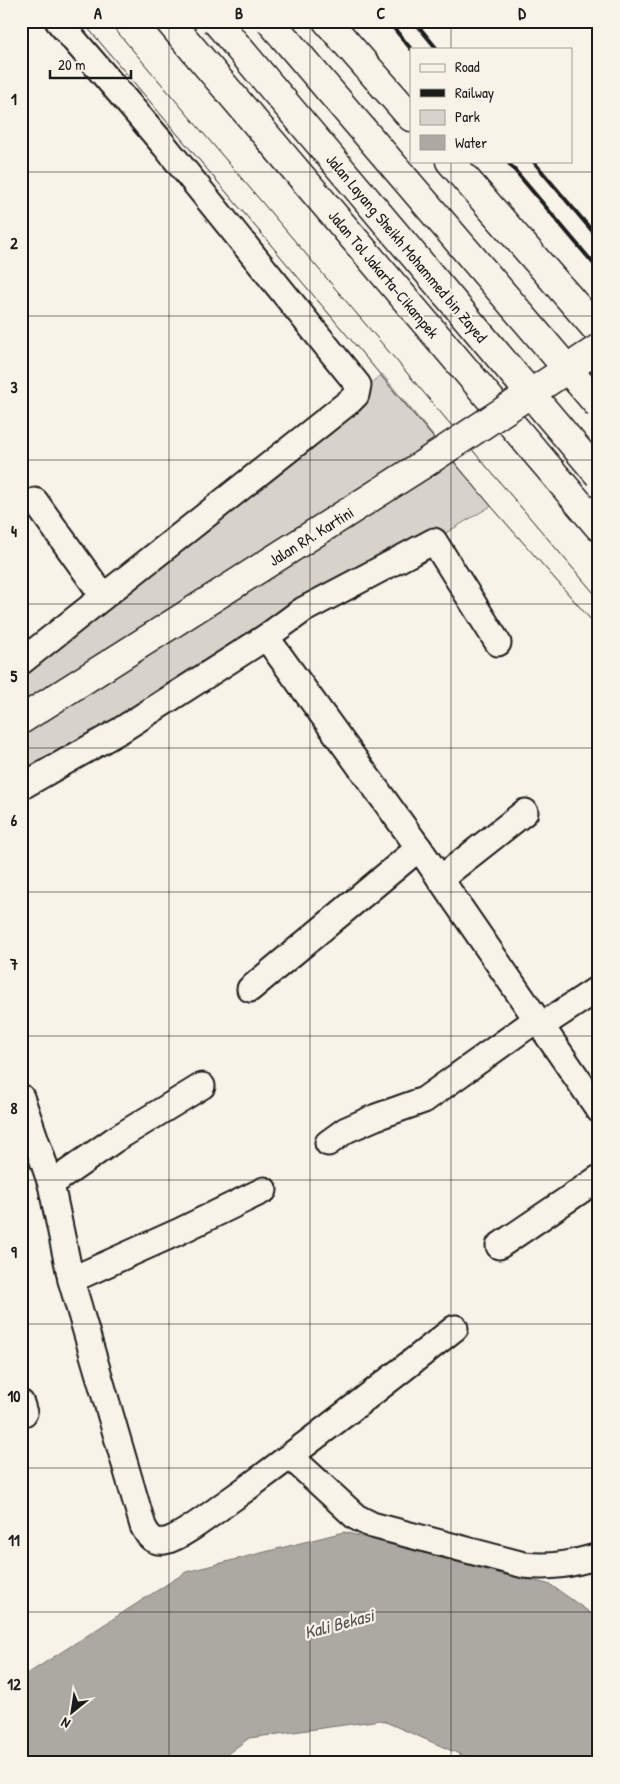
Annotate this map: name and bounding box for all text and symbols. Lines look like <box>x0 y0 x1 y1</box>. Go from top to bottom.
text: A <box>94 2 102 24</box>
text: B <box>235 2 243 24</box>
text: C <box>377 2 386 24</box>
text: D <box>518 2 526 24</box>
scale bar <box>50 48 131 80</box>
legend <box>410 48 572 162</box>
text: 20 m <box>58 54 85 75</box>
text: Road <box>455 56 480 77</box>
text: Railway <box>455 82 494 103</box>
text: 1 <box>11 88 17 110</box>
text: Park <box>455 106 480 127</box>
text: Water <box>455 132 487 153</box>
street label: Jalan Layang Sheikh Mohammed bin Zayed <box>321 149 493 347</box>
street label: Jalan Tol Jakarta–Cikampek <box>324 205 444 343</box>
text: 2 <box>10 232 18 254</box>
text: 3 <box>10 376 18 398</box>
street label: Jalan RA. Kartini <box>264 501 358 571</box>
text: 4 <box>11 520 17 542</box>
text: 5 <box>11 665 18 687</box>
text: 6 <box>11 809 18 831</box>
text: 7 <box>9 953 18 975</box>
text: 8 <box>11 1097 18 1119</box>
text: 9 <box>11 1241 17 1263</box>
text: 10 <box>8 1385 20 1407</box>
text: 11 <box>8 1529 20 1551</box>
water label: Kali Bekasi <box>301 1602 378 1645</box>
text: 12 <box>7 1673 21 1695</box>
north arrow <box>48 1686 98 1736</box>
text: N <box>57 1713 73 1734</box>

